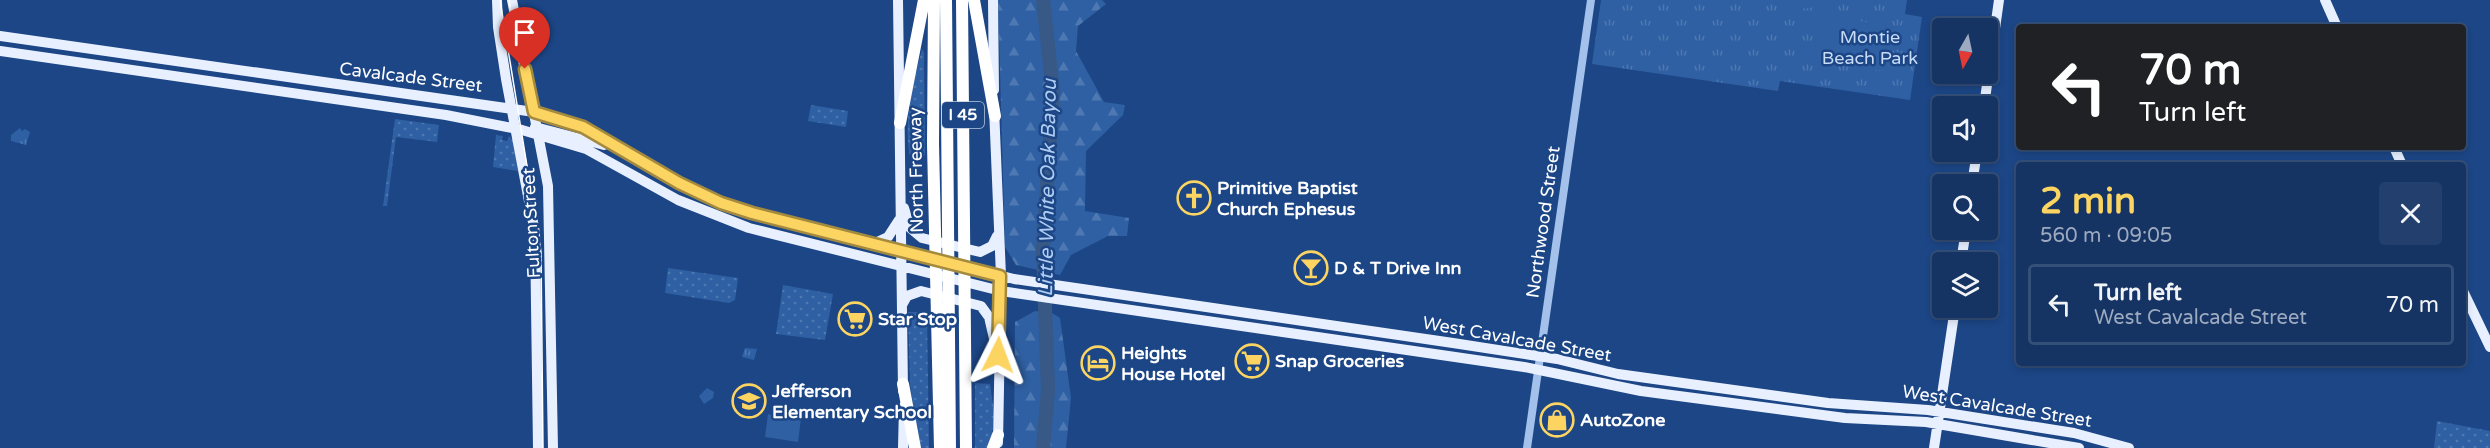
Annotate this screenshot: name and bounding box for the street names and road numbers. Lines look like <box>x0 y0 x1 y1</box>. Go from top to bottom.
street label: Cavalcade Street <box>338 57 484 97</box>
road number: I 45 <box>942 102 984 128</box>
street label: North Freeway <box>904 107 928 233</box>
street label: Northwood Street <box>1521 144 1565 299</box>
street label: Fulton Street <box>517 167 545 279</box>
street label: West Cavalcade Street <box>1421 312 1613 366</box>
street label: West Cavalcade Street <box>1901 380 2093 432</box>

